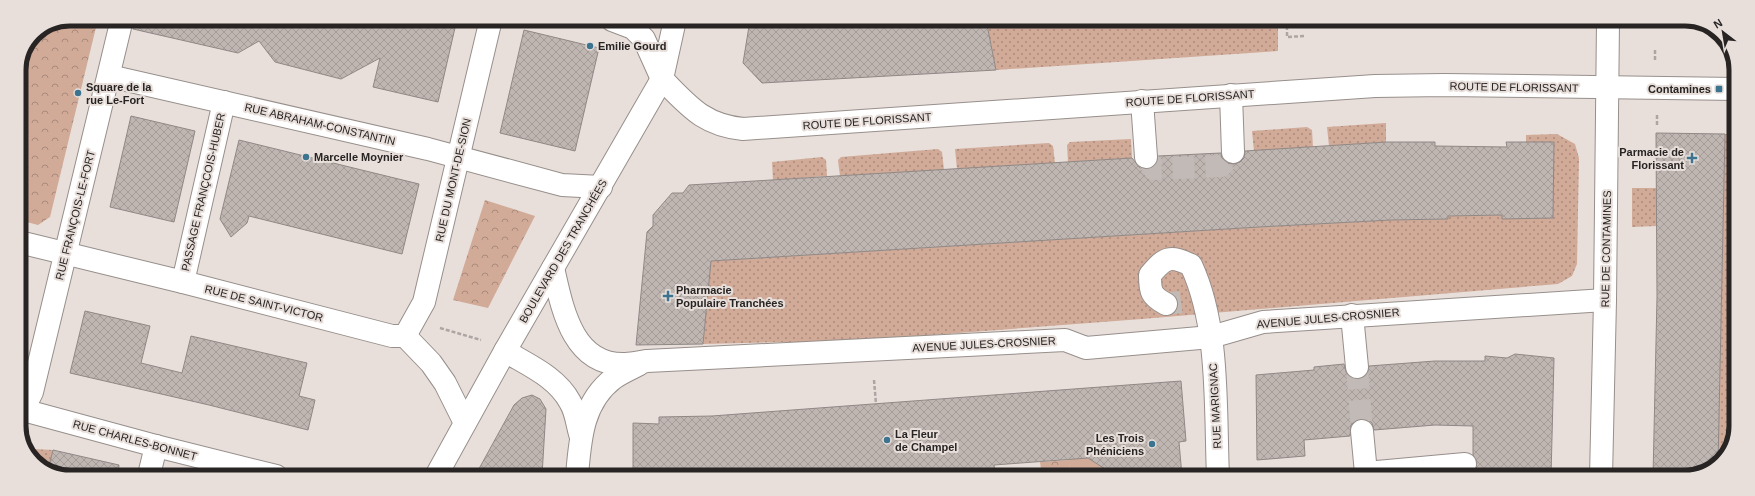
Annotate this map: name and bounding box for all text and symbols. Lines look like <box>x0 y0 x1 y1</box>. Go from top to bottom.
north arrow <box>1703 12 1743 52</box>
text: N <box>1711 16 1724 31</box>
place label: Emilie Gourd <box>598 40 666 52</box>
marker: Emilie Gourd <box>585 41 595 51</box>
street label: ROUTE DE FLORISSANT <box>1449 80 1579 94</box>
place label: Square de la rue Le-Fort <box>86 81 152 106</box>
place label: Contamines <box>1648 83 1711 95</box>
marker: Contamines <box>1714 84 1724 94</box>
street label: ROUTE DE FLORISSANT <box>1125 87 1255 108</box>
marker: Square de la rue Le-Fort <box>73 88 83 98</box>
street label: RUE ABRAHAM-CONSTANTIN <box>243 101 397 147</box>
street label: ROUTE DE FLORISSANT <box>802 110 932 131</box>
street label: PASSAGE FRANÇCOIS-HUBER <box>179 112 227 272</box>
street label: RUE DU MONT-DE-SION <box>433 117 473 243</box>
place label: Parmacie de Florissant <box>1619 146 1684 171</box>
street label: RUE FRANÇOIS-LE-FORT <box>53 148 97 281</box>
place label: Marcelle Moynier <box>314 151 404 163</box>
marker: Marcelle Moynier <box>301 152 311 162</box>
marker: Parmacie de Florissant <box>1687 153 1697 163</box>
street label: BOULEVARD DES TRANCHÉES <box>517 177 609 325</box>
street label: RUE DE CONTAMINES <box>1599 190 1613 308</box>
street label: RUE DE SAINT-VICTOR <box>204 282 324 324</box>
place label: Pharmacie Populaire Tranchées <box>676 284 784 309</box>
marker: Pharmacie Populaire Tranchées <box>663 291 673 301</box>
street label: AVENUE JULES-CROSNIER <box>1256 306 1400 330</box>
street label: AVENUE JULES-CROSNIER <box>912 334 1056 354</box>
street label: RUE MARIGNAC <box>1207 363 1223 449</box>
street label: RUE CHARLES-BONNET <box>72 418 199 462</box>
place label: La Fleur de Champel <box>895 428 957 453</box>
place label: Les Trois Phéniciens <box>1086 432 1144 457</box>
marker: La Fleur de Champel <box>882 435 892 445</box>
marker: Les Trois Phéniciens <box>1147 439 1157 449</box>

